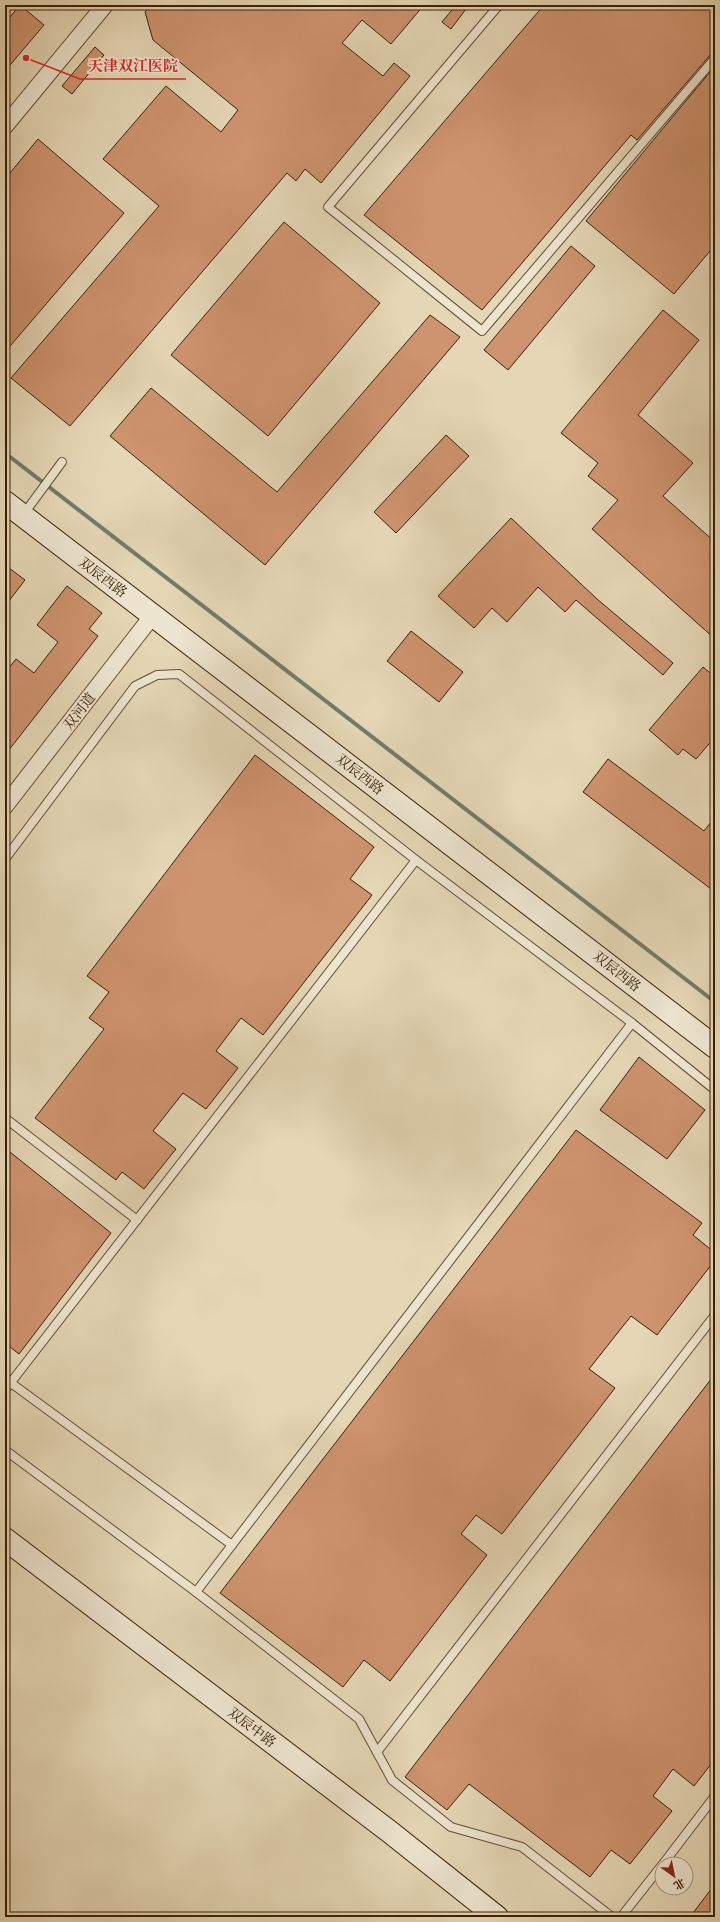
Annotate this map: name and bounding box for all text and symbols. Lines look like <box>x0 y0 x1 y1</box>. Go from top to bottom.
callout: 天津双江医院 <box>80 52 186 79</box>
text: 天津双江医院 <box>88 57 178 76</box>
street label: 双辰西路 <box>75 554 130 601</box>
street label: 双河道 <box>60 690 99 733</box>
street label: 双辰西路 <box>332 750 387 798</box>
street label: 双辰西路 <box>589 947 644 995</box>
street label: 双辰中路 <box>224 1704 279 1751</box>
north arrow <box>654 1856 694 1896</box>
text: 北 <box>671 1876 687 1892</box>

